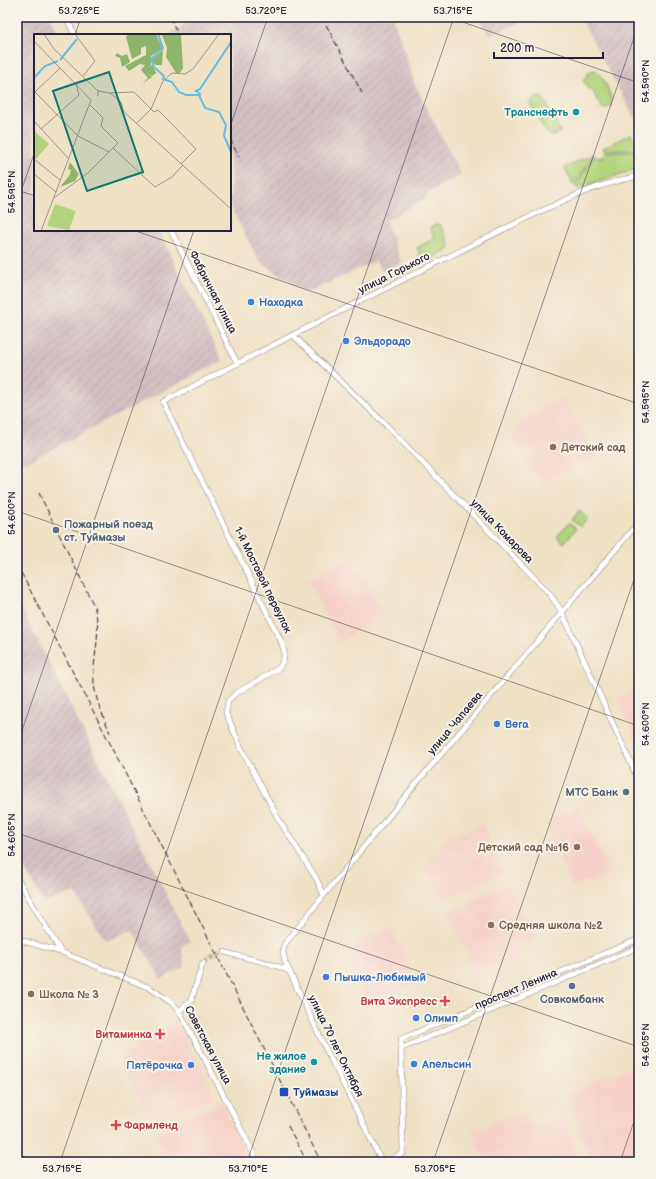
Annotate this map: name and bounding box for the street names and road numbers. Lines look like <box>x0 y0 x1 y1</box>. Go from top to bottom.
street label: Фабричная улица <box>186 248 240 336</box>
street label: улица Горького <box>356 249 432 297</box>
street label: улица Комарова <box>468 496 536 566</box>
street label: 1-й Мостовой переулок <box>232 525 295 636</box>
street label: улица Чапаева <box>425 688 486 757</box>
street label: проспект Ленина <box>473 966 560 1012</box>
street label: улица 70 лет Октября <box>306 993 366 1099</box>
street label: Советская улица <box>182 1004 234 1087</box>

